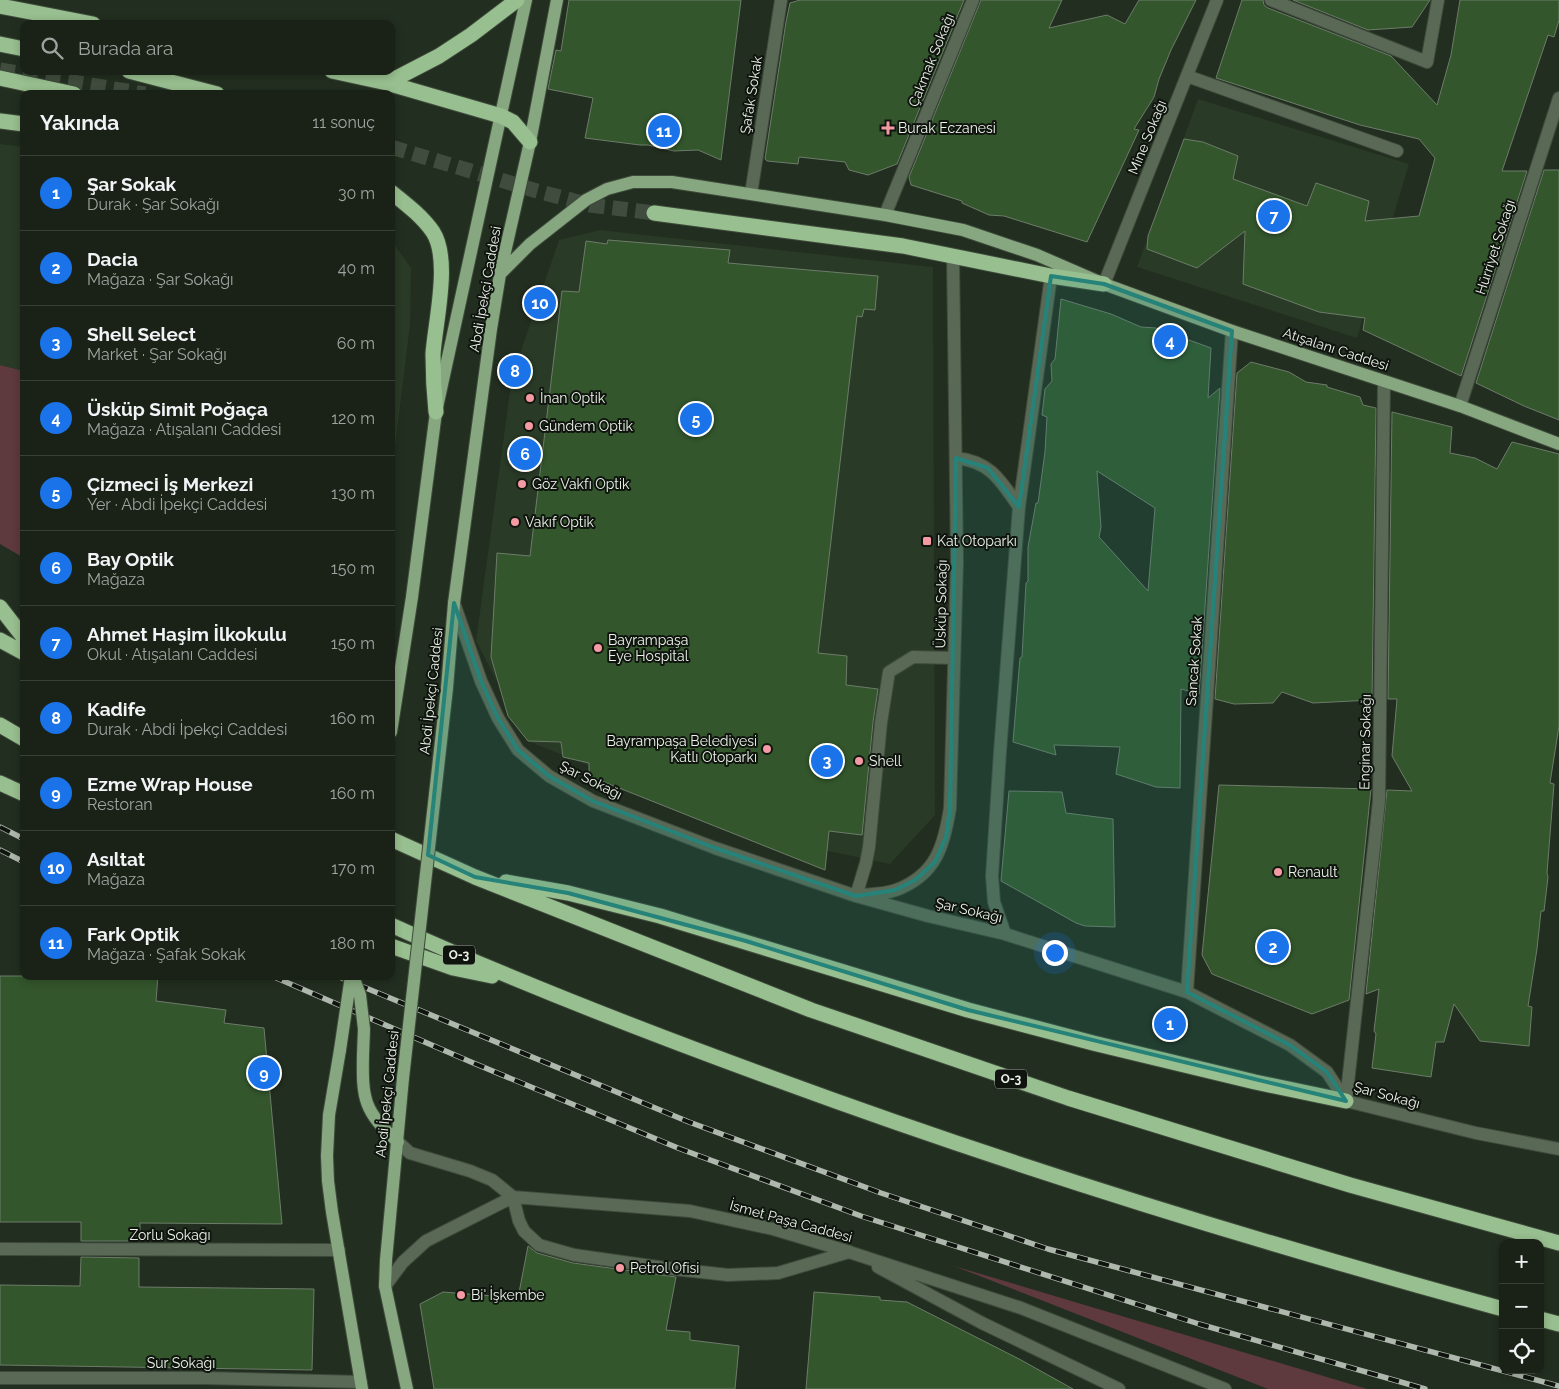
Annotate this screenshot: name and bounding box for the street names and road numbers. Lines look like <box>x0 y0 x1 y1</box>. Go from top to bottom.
street label: Çakmak Sokağı <box>905 11 957 109</box>
street label: Şafak Sokak <box>737 54 765 135</box>
street label: Mine Sokağı <box>1125 97 1169 177</box>
street label: Hürriyet Sokağı <box>1472 198 1518 296</box>
street label: Abdi İpekçi Caddesi <box>464 224 504 353</box>
street label: Atışalanı Caddesi <box>1281 324 1391 374</box>
street label: Üsküp Sokağı <box>930 560 950 648</box>
street label: Sancak Sokak <box>1183 615 1205 706</box>
street label: Abdi İpekçi Caddesi <box>414 626 446 755</box>
street label: Enginar Sokağı <box>1356 694 1374 790</box>
street label: Şar Sokağı <box>557 757 625 803</box>
street label: Şar Sokağı <box>934 895 1004 925</box>
road number: O-3 <box>443 946 475 964</box>
street label: Abdi İpekçi Caddesi <box>370 1029 402 1158</box>
road number: O-3 <box>995 1070 1027 1088</box>
street label: Şar Sokağı <box>1352 1078 1422 1112</box>
street label: İsmet Paşa Caddesi <box>728 1195 855 1245</box>
street label: Zorlu Sokağı <box>129 1227 211 1243</box>
street label: Sur Sokağı <box>147 1355 215 1371</box>

